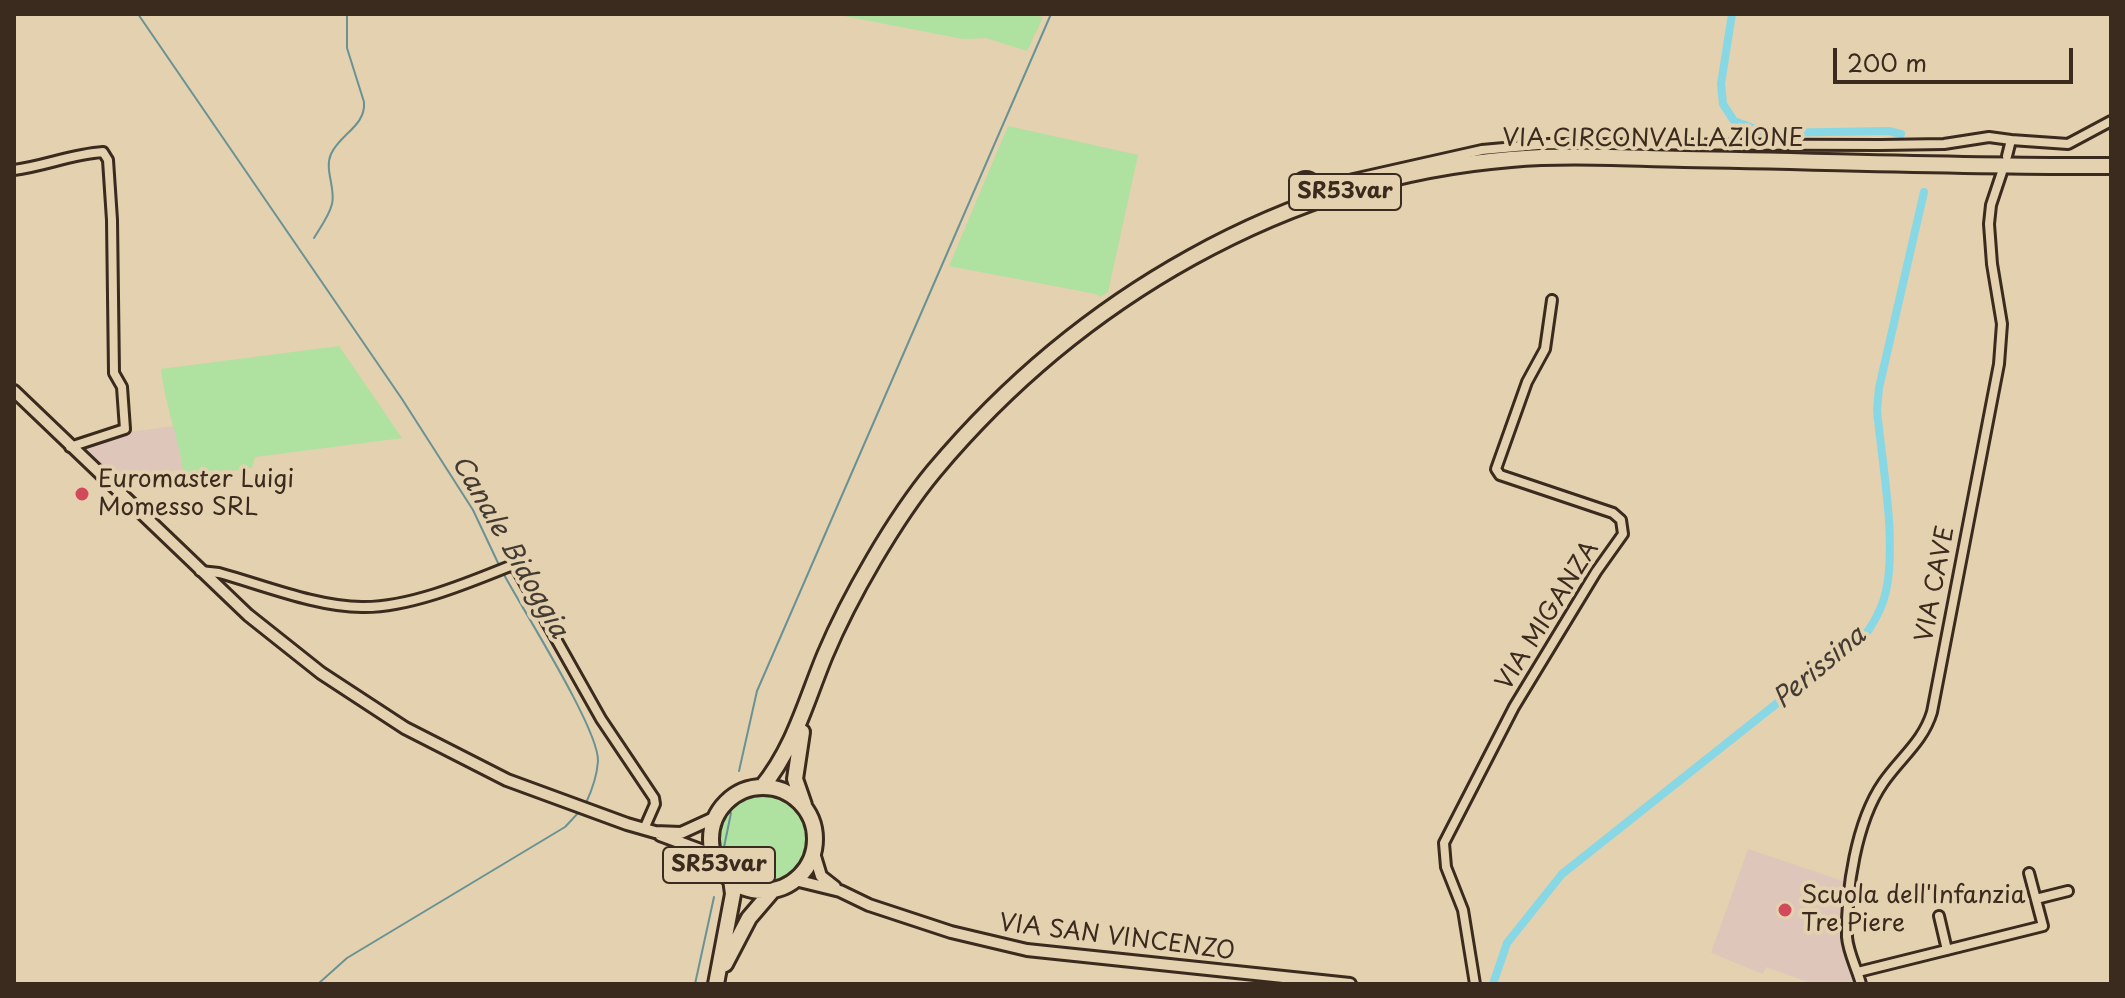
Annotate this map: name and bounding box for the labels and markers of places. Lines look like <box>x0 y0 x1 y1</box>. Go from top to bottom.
place label: Euromaster Luigi Momesso SRL <box>98 466 294 522</box>
marker: Euromaster Luigi Momesso SRL <box>73 485 91 503</box>
place label: Scuola dell'Infanzia Tre Piere <box>1801 882 2025 938</box>
marker: Scuola dell'Infanzia Tre Piere <box>1776 901 1794 919</box>

